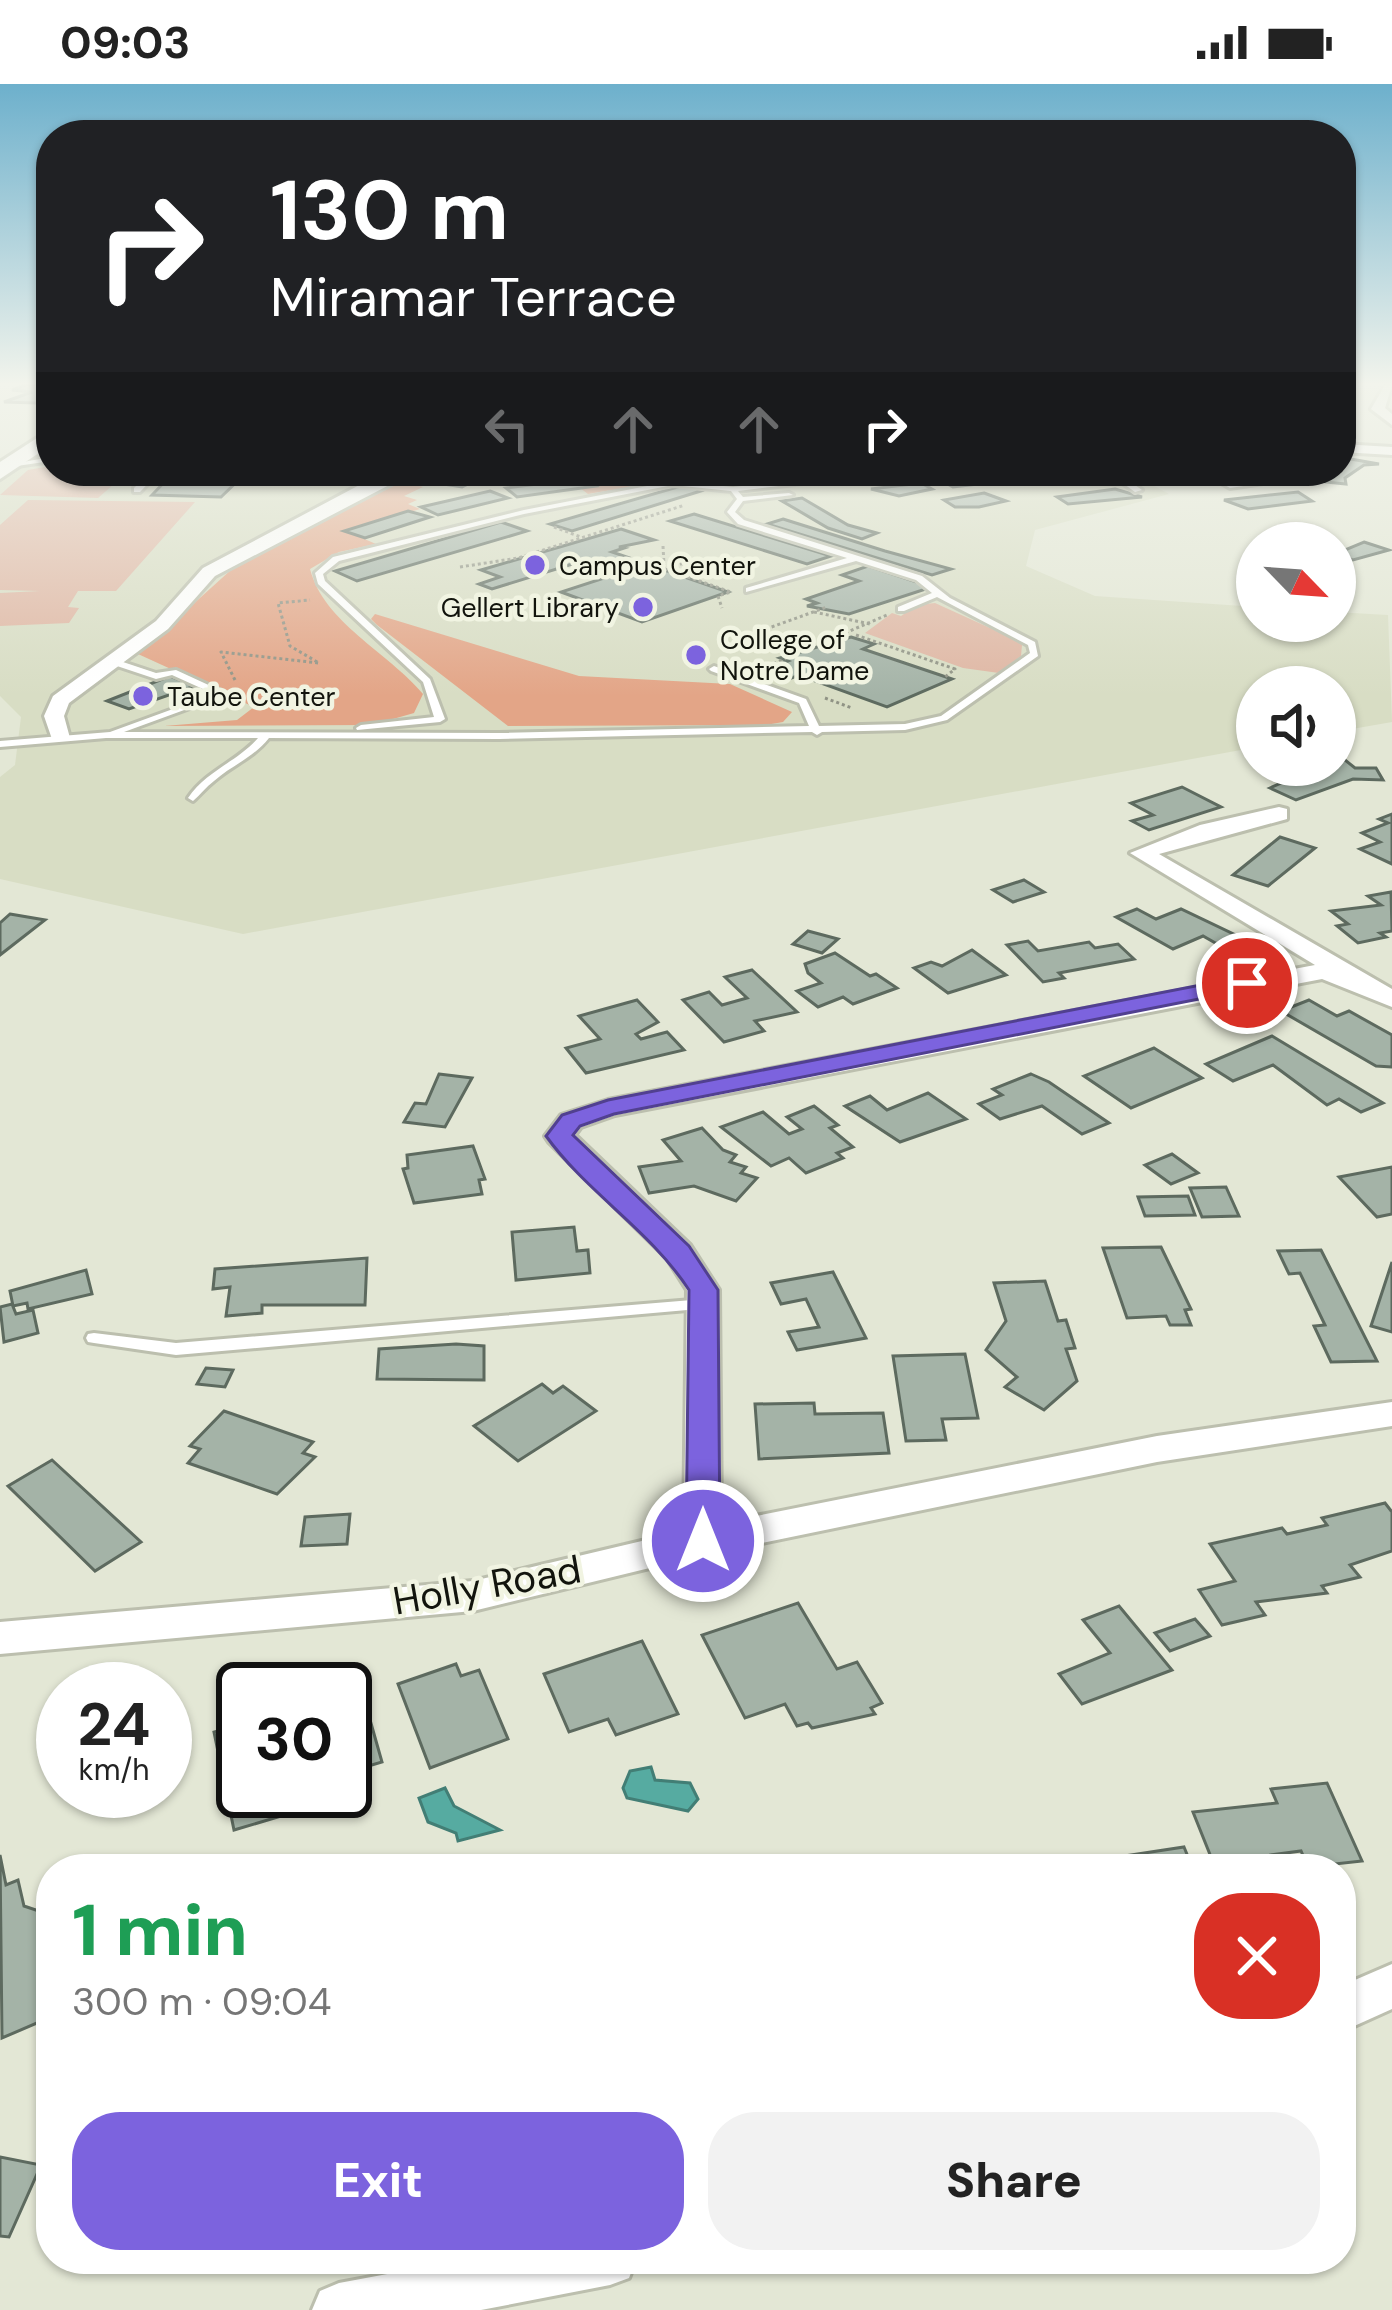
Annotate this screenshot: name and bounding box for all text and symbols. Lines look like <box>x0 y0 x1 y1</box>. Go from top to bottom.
text: 09:03 <box>60 13 191 72</box>
text: 130 m <box>270 156 509 265</box>
icon: right <box>72 168 228 324</box>
text: Miramar Terrace <box>270 262 677 333</box>
icon: left <box>474 396 540 462</box>
icon: ahead <box>600 396 666 462</box>
icon: ahead <box>726 396 792 462</box>
icon: right <box>852 396 918 462</box>
north arrow <box>1236 522 1356 642</box>
map controls <box>1236 522 1356 786</box>
place label: Campus Center <box>559 548 756 583</box>
marker: Campus Center <box>522 552 548 578</box>
place label: Gellert Library <box>441 590 619 625</box>
marker: Gellert Library <box>630 594 656 620</box>
place label: College of Notre Dame <box>720 622 869 688</box>
marker: College of Notre Dame <box>683 642 709 668</box>
button: sound <box>1236 666 1356 786</box>
place label: Taube Center <box>167 679 335 714</box>
marker: Taube Center <box>130 683 156 709</box>
pin <box>1196 932 1298 1034</box>
icon: arrive <box>1214 950 1280 1016</box>
position arrow <box>640 1478 766 1604</box>
street label: Holly Road <box>389 1543 585 1627</box>
speed limit sign: 30 <box>216 1662 372 1818</box>
text: 24 <box>77 1685 151 1764</box>
text: km/h <box>79 1750 149 1789</box>
text: 1 min <box>72 1884 248 1977</box>
button: close <box>1194 1893 1320 2019</box>
text: 300 m · 09:04 <box>72 1976 331 2027</box>
button: Exit <box>72 2112 684 2250</box>
button: Share <box>708 2112 1320 2250</box>

